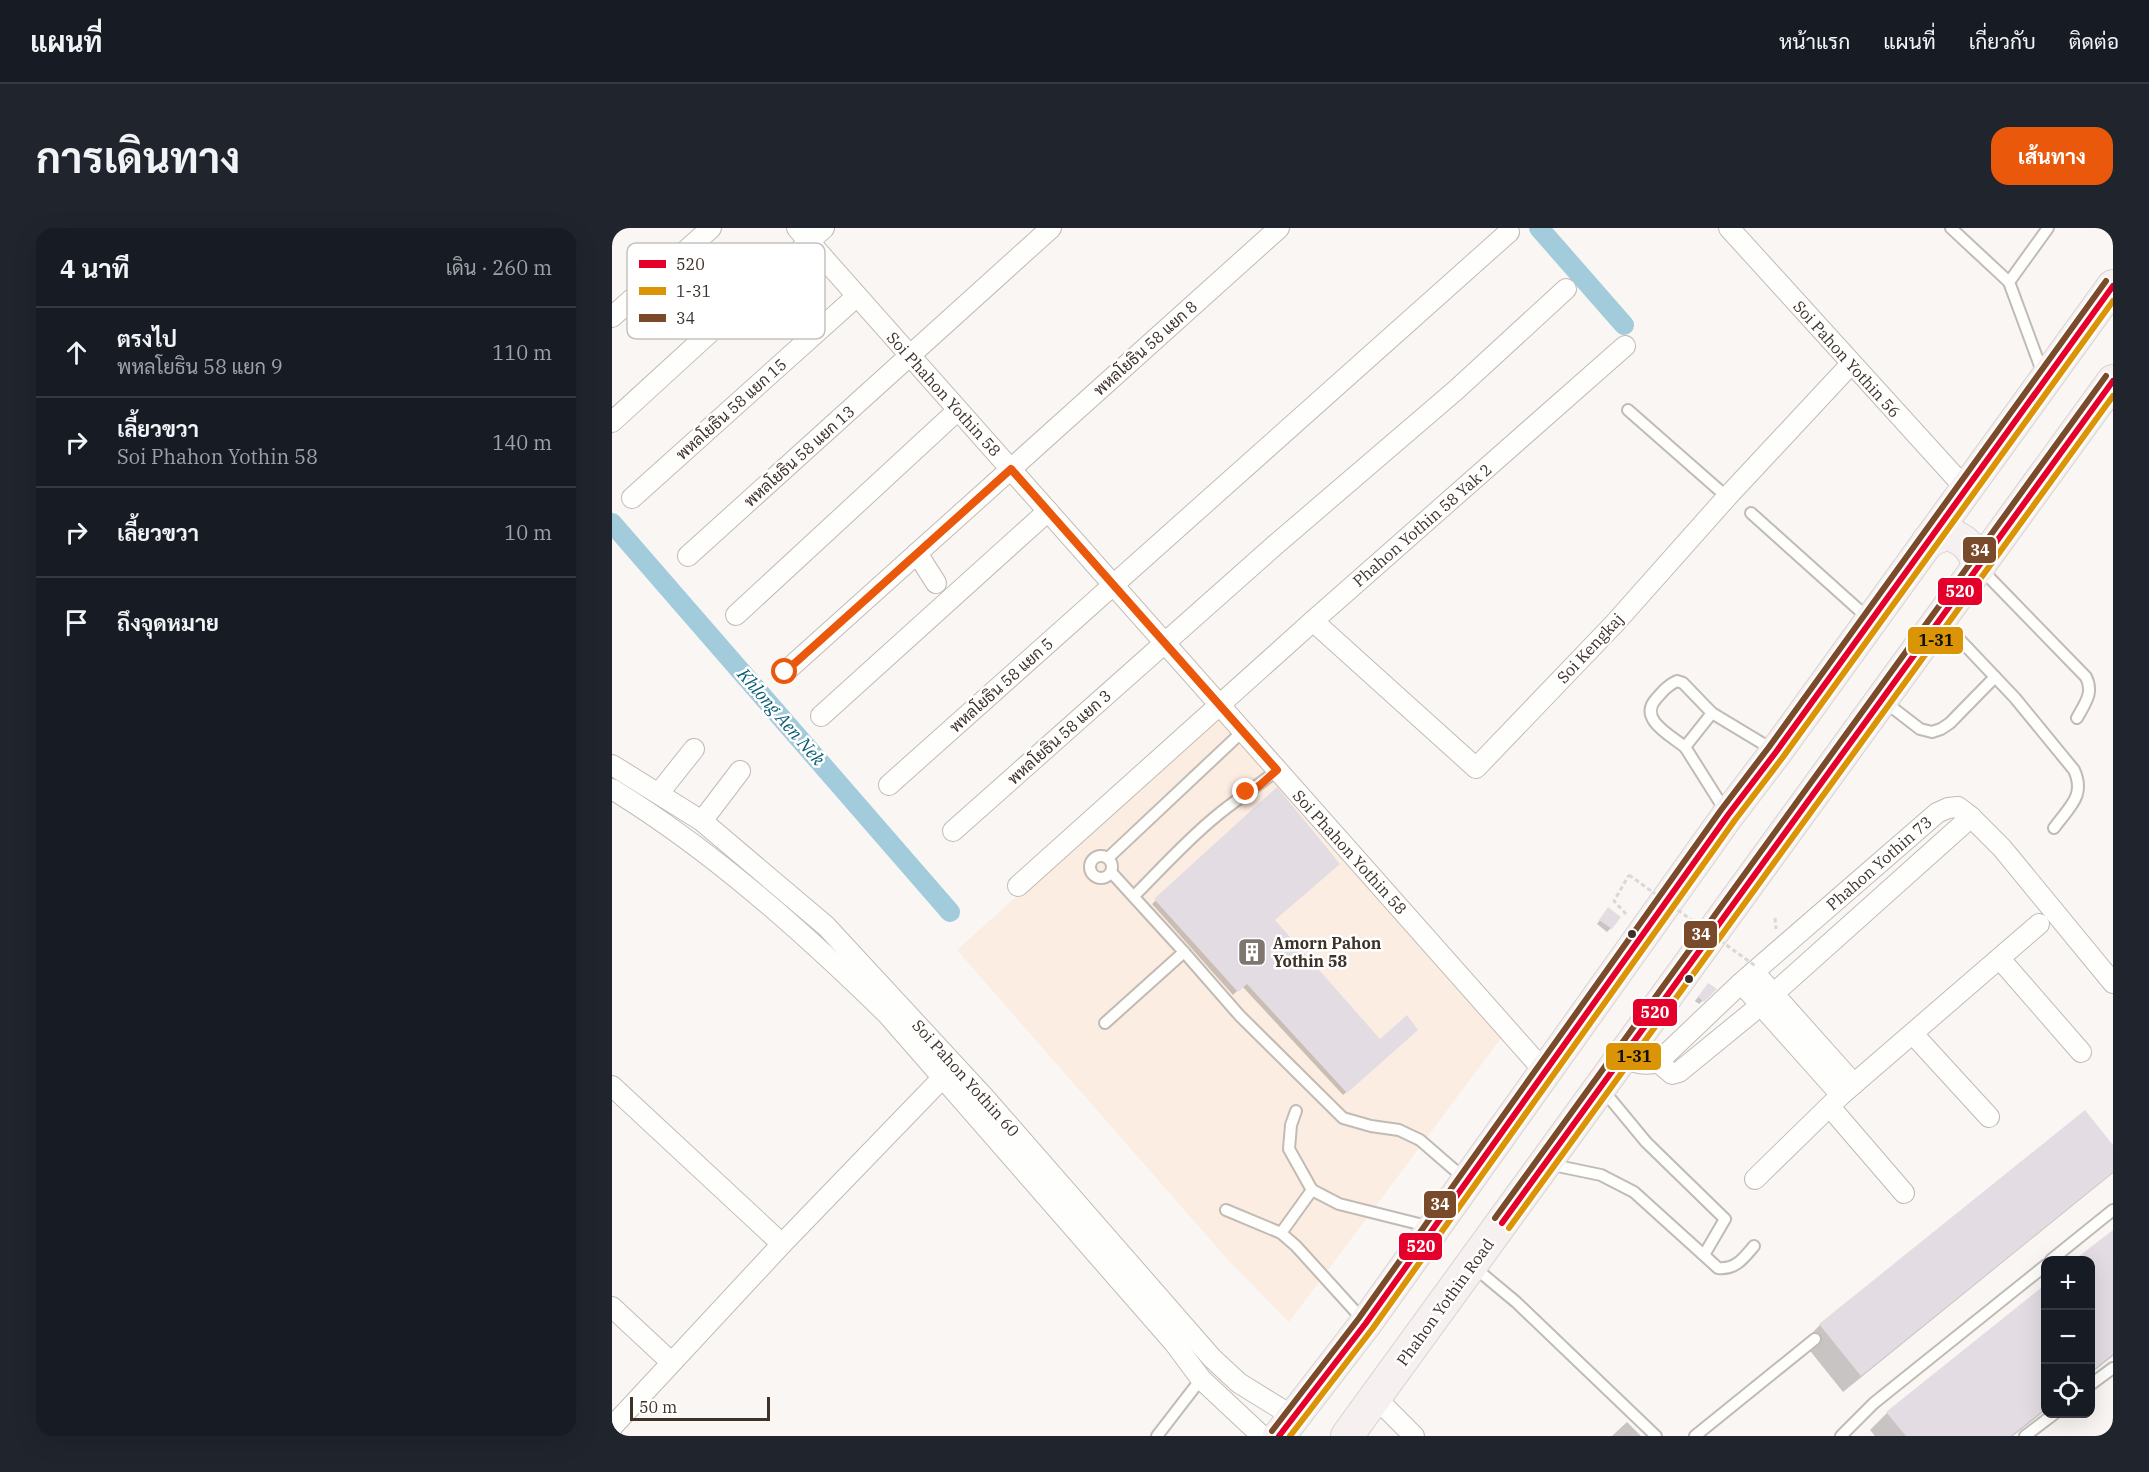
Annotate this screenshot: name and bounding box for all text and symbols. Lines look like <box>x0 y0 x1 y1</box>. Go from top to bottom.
text: แผนที่ <box>30 23 103 60</box>
text: หน้าแรก <box>1779 27 1850 55</box>
text: แผนที่ <box>1883 27 1936 55</box>
text: เกี่ยวกับ <box>1969 27 2036 55</box>
text: ติดต่อ <box>2069 27 2119 55</box>
button: เส้นทาง <box>1991 127 2113 185</box>
text: การเดินทาง <box>36 130 240 185</box>
legend <box>627 243 825 339</box>
text: 4 นาที <box>60 251 129 285</box>
text: เดิน · 260 m <box>446 254 552 281</box>
text: 520 <box>676 254 705 274</box>
text: 1-31 <box>676 281 711 301</box>
street label: พหลโยธิน 58 แยก 8 <box>1088 295 1201 400</box>
street label: Soi Pahon Yothin 56 <box>1789 296 1905 422</box>
text: 34 <box>676 308 695 328</box>
text: ตรงไป <box>117 324 177 353</box>
street label: Soi Phahon Yothin 58 <box>883 328 1005 460</box>
icon: ahead <box>60 336 93 369</box>
text: 110 m <box>492 339 552 366</box>
text: พหลโยธิน 58 แยก 9 <box>117 353 283 380</box>
street label: พหลโยธิน 58 แยก 15 <box>671 353 791 464</box>
street label: พหลโยธิน 58 แยก 13 <box>739 400 859 511</box>
text: เลี้ยวขวา <box>117 414 199 443</box>
icon: right <box>60 426 93 459</box>
text: 140 m <box>492 429 552 456</box>
text: Soi Phahon Yothin 58 <box>117 443 318 470</box>
street label: Phahon Yothin 58 Yak 2 <box>1348 459 1496 591</box>
icon: right <box>60 516 93 549</box>
text: เลี้ยวขวา <box>117 518 199 547</box>
text: 10 m <box>504 519 552 546</box>
line badge: 34 <box>1962 536 1997 564</box>
text: 34 <box>1970 540 1990 560</box>
line badge: 520 <box>1937 577 1983 606</box>
text: 520 <box>1946 581 1975 601</box>
icon: arrive <box>60 606 93 639</box>
text: ถึงจุดหมาย <box>117 608 219 637</box>
street label: Soi Kengkaj <box>1552 609 1628 687</box>
line badge: 1-31 <box>1907 626 1964 655</box>
text: 1-31 <box>1918 630 1954 650</box>
street label: พหลโยธิน 58 แยก 5 <box>944 632 1057 737</box>
route start <box>771 658 797 684</box>
water label: Khlong Aen Nek <box>732 662 830 771</box>
street label: พหลโยธิน 58 แยก 3 <box>1002 684 1115 789</box>
route end <box>1232 778 1258 804</box>
street label: Soi Phahon Yothin 58 <box>1289 786 1411 918</box>
street label: Phahon Yothin 73 <box>1822 812 1936 914</box>
line badge: 34 <box>1683 920 1718 949</box>
text: 34 <box>1691 924 1711 944</box>
unlabelled marker <box>1626 928 1638 940</box>
place label: Amorn Pahon Yothin 58 <box>1273 933 1382 971</box>
building icon: Amorn Pahon Yothin 58 <box>1236 936 1268 968</box>
unlabelled marker <box>1683 973 1695 985</box>
line badge: 520 <box>1632 998 1678 1027</box>
text: 520 <box>1641 1002 1670 1022</box>
street label: Soi Pahon Yothin 60 <box>908 1015 1024 1141</box>
line badge: 1-31 <box>1605 1042 1662 1071</box>
text: 1-31 <box>1616 1046 1652 1066</box>
line badge: 34 <box>1423 1190 1457 1219</box>
text: 34 <box>1430 1194 1450 1214</box>
line badge: 520 <box>1398 1232 1443 1261</box>
street label: Phahon Yothin Road <box>1392 1234 1498 1370</box>
text: 520 <box>1407 1236 1436 1256</box>
map controls <box>2041 1256 2095 1418</box>
button: + <box>2041 1256 2095 1310</box>
button: − <box>2041 1310 2095 1364</box>
button: locate <box>2041 1364 2095 1418</box>
scale bar <box>630 1394 770 1422</box>
text: 50 m <box>639 1397 677 1417</box>

